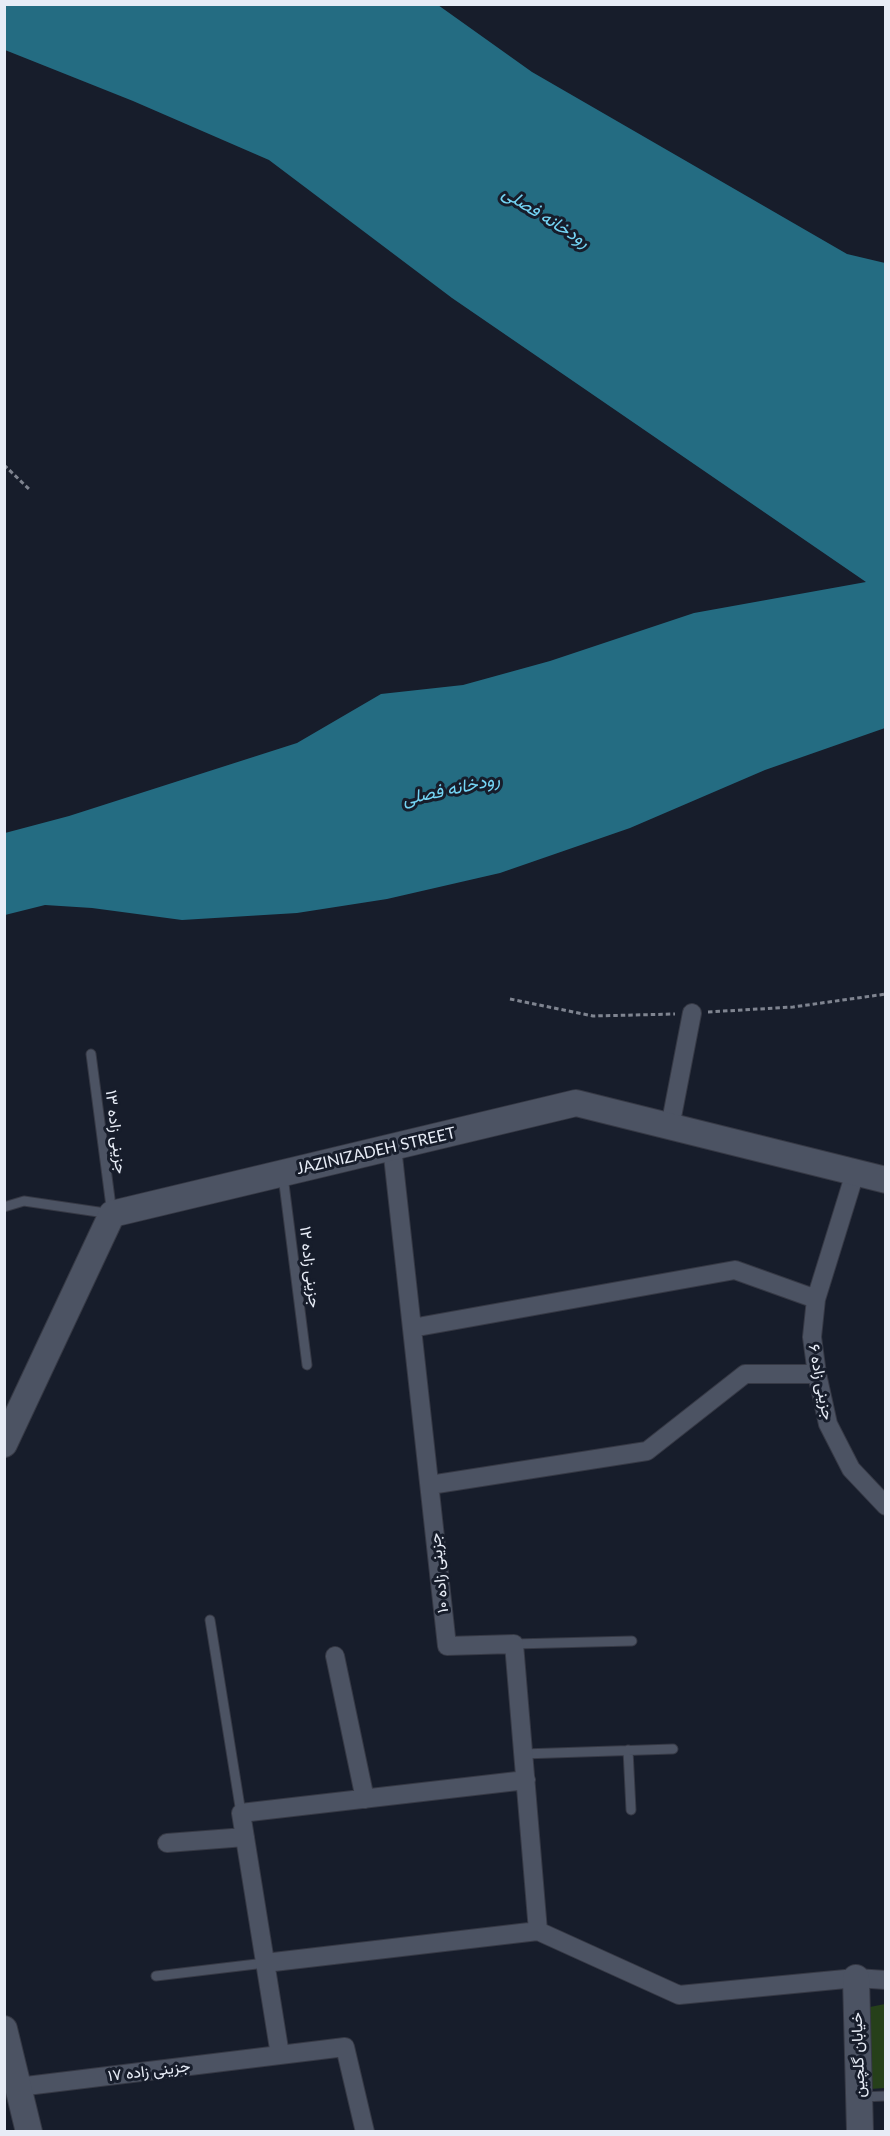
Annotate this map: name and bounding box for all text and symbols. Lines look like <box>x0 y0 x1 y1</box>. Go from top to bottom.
water label: رودخانه فصلی <box>498 182 594 252</box>
water label: رودخانه فصلی <box>400 768 502 810</box>
street label: جزینی زاده ۱۳ <box>101 1089 131 1175</box>
street label: JAZINIZADEH STREET <box>295 1123 457 1179</box>
street label: جزینی زاده ۱۲ <box>295 1225 325 1309</box>
street label: جزینی زاده ۶ <box>804 1342 838 1422</box>
street label: جزینی زاده ۱۰ <box>425 1532 453 1614</box>
street label: خیابان گلچین <box>847 2012 869 2098</box>
street label: جزینی زاده ۱۷ <box>107 2056 191 2086</box>

